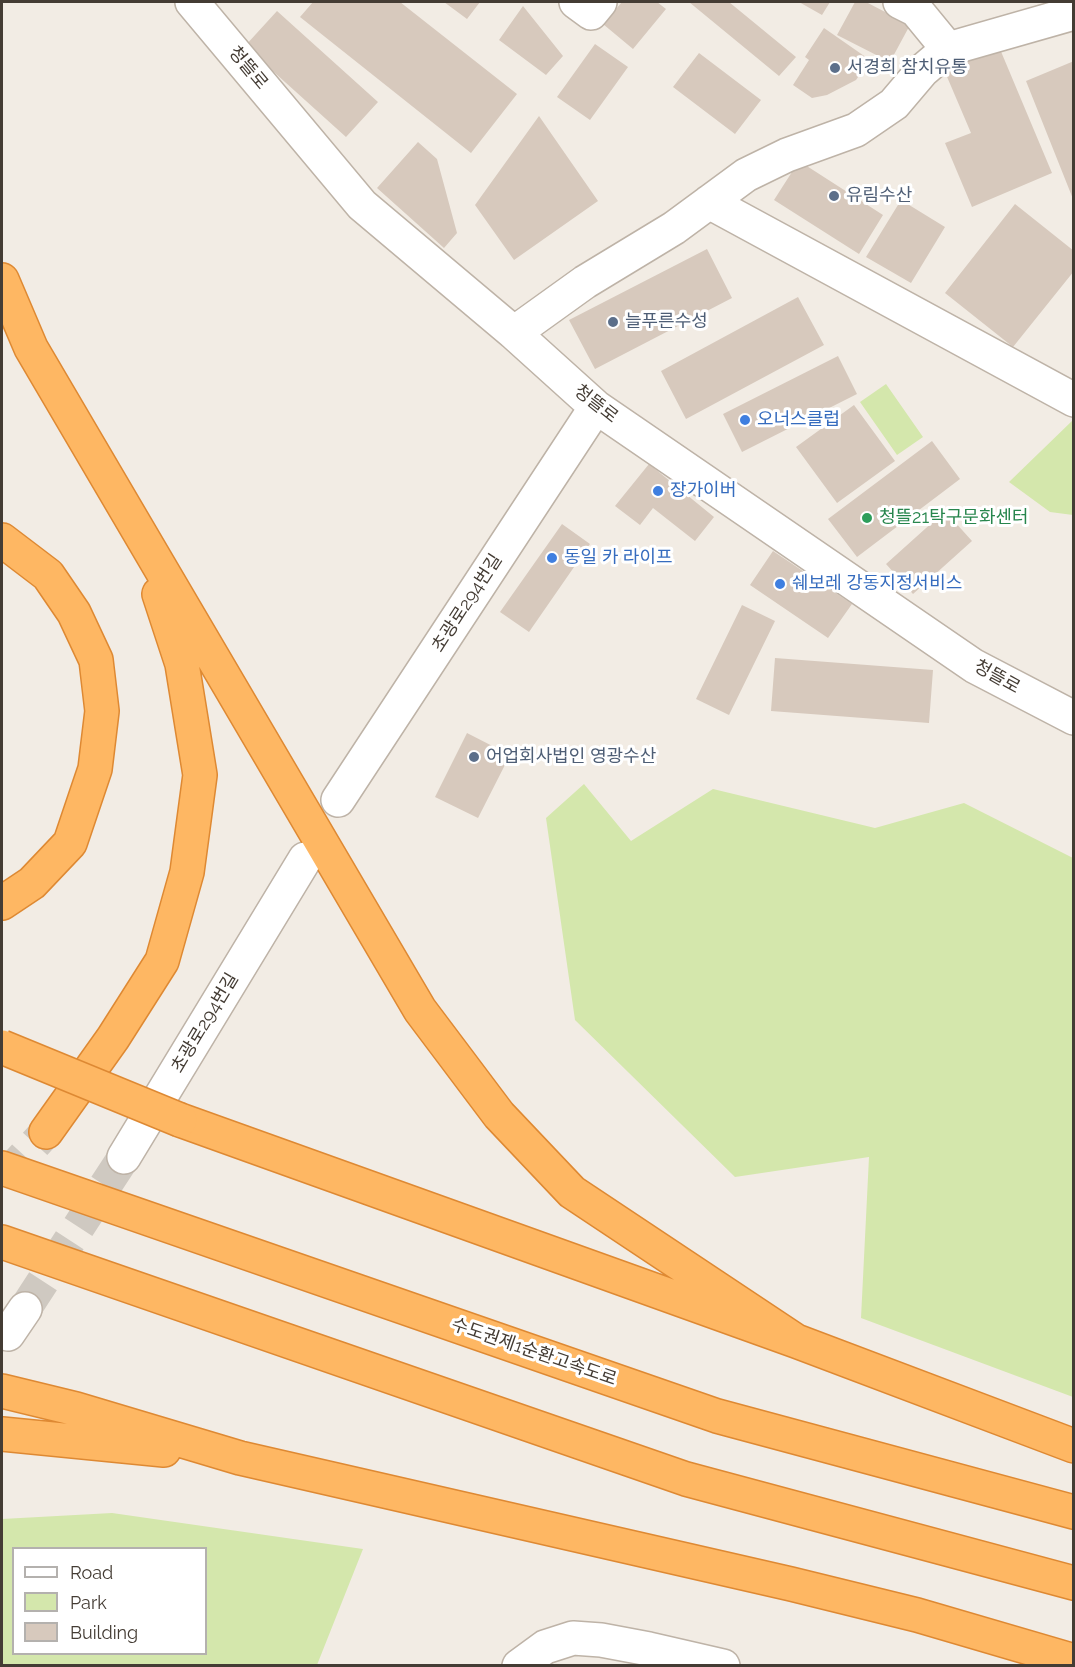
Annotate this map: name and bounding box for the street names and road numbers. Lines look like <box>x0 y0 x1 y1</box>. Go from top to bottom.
street label: 청뜰로 <box>224 42 272 94</box>
street label: 청뜰로 <box>570 380 622 428</box>
street label: 초광로294번길 <box>427 550 507 656</box>
street label: 청뜰로 <box>970 656 1024 698</box>
street label: 초광로294번길 <box>167 969 243 1077</box>
street label: 수도권제1순환고속도로 <box>449 1314 619 1390</box>

